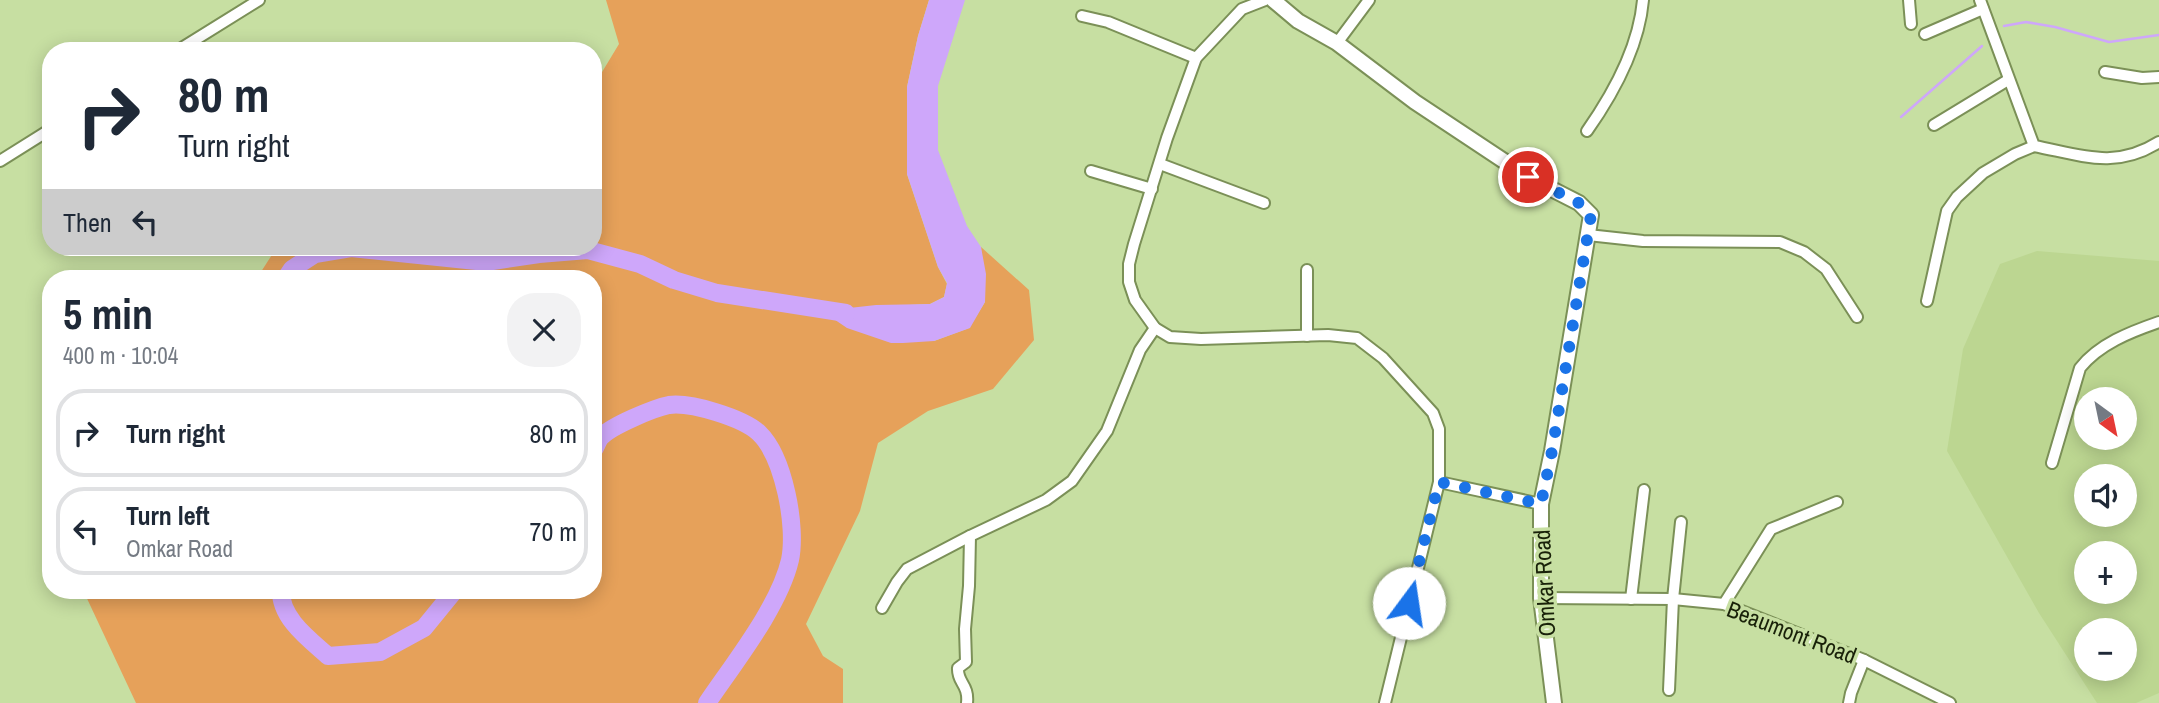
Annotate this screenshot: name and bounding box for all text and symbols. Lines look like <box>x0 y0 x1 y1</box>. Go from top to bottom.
text: 80 m <box>178 61 270 127</box>
icon: right <box>63 70 154 161</box>
text: Turn right <box>178 124 290 167</box>
pin <box>1498 147 1558 207</box>
icon: arrive <box>1509 158 1547 196</box>
icon: left <box>126 203 164 241</box>
text: Then <box>63 205 112 240</box>
text: 5 min <box>63 286 153 342</box>
button: close <box>507 293 581 367</box>
text: 400 m · 10:04 <box>63 340 178 371</box>
north arrow <box>2074 387 2137 450</box>
map controls <box>2074 387 2137 681</box>
icon: right <box>67 414 105 452</box>
text: Turn right <box>126 416 225 451</box>
text: 80 m <box>530 416 577 451</box>
button: sound <box>2074 464 2137 527</box>
text: Turn left <box>126 498 210 533</box>
icon: left <box>67 512 105 550</box>
text: 70 m <box>530 514 577 549</box>
street label: Omkar Road <box>1526 529 1562 637</box>
text: Omkar Road <box>126 533 233 564</box>
button: + <box>2074 541 2137 604</box>
position arrow <box>1372 566 1446 640</box>
street label: Beaumont Road <box>1723 593 1861 671</box>
button: − <box>2074 618 2137 681</box>

